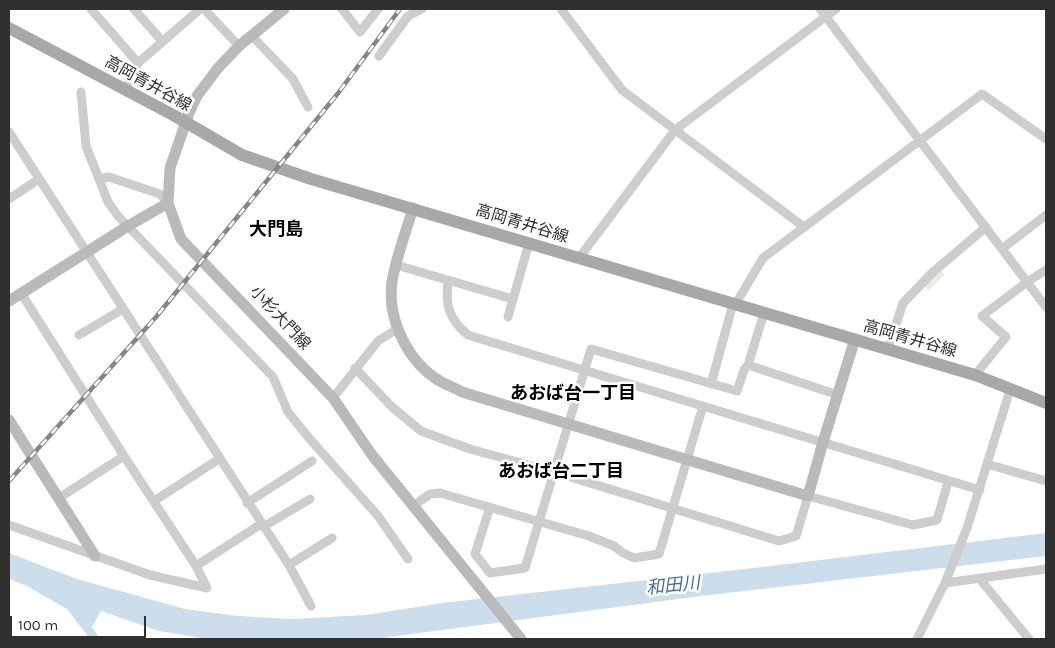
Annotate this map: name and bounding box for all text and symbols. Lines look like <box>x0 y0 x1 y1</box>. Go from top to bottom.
street label: 高岡青井谷線 <box>101 52 195 116</box>
street label: 高岡青井谷線 <box>473 201 571 247</box>
district label: 大門島 <box>249 219 303 241</box>
street label: 小杉大門線 <box>246 282 314 354</box>
street label: 高岡青井谷線 <box>861 317 959 361</box>
district label: あおば台一丁目 <box>510 383 636 405</box>
district label: あおば台二丁目 <box>498 461 624 483</box>
water label: 和田川 <box>645 572 701 600</box>
scale bar <box>12 606 149 638</box>
text: 100 m <box>18 616 58 634</box>

